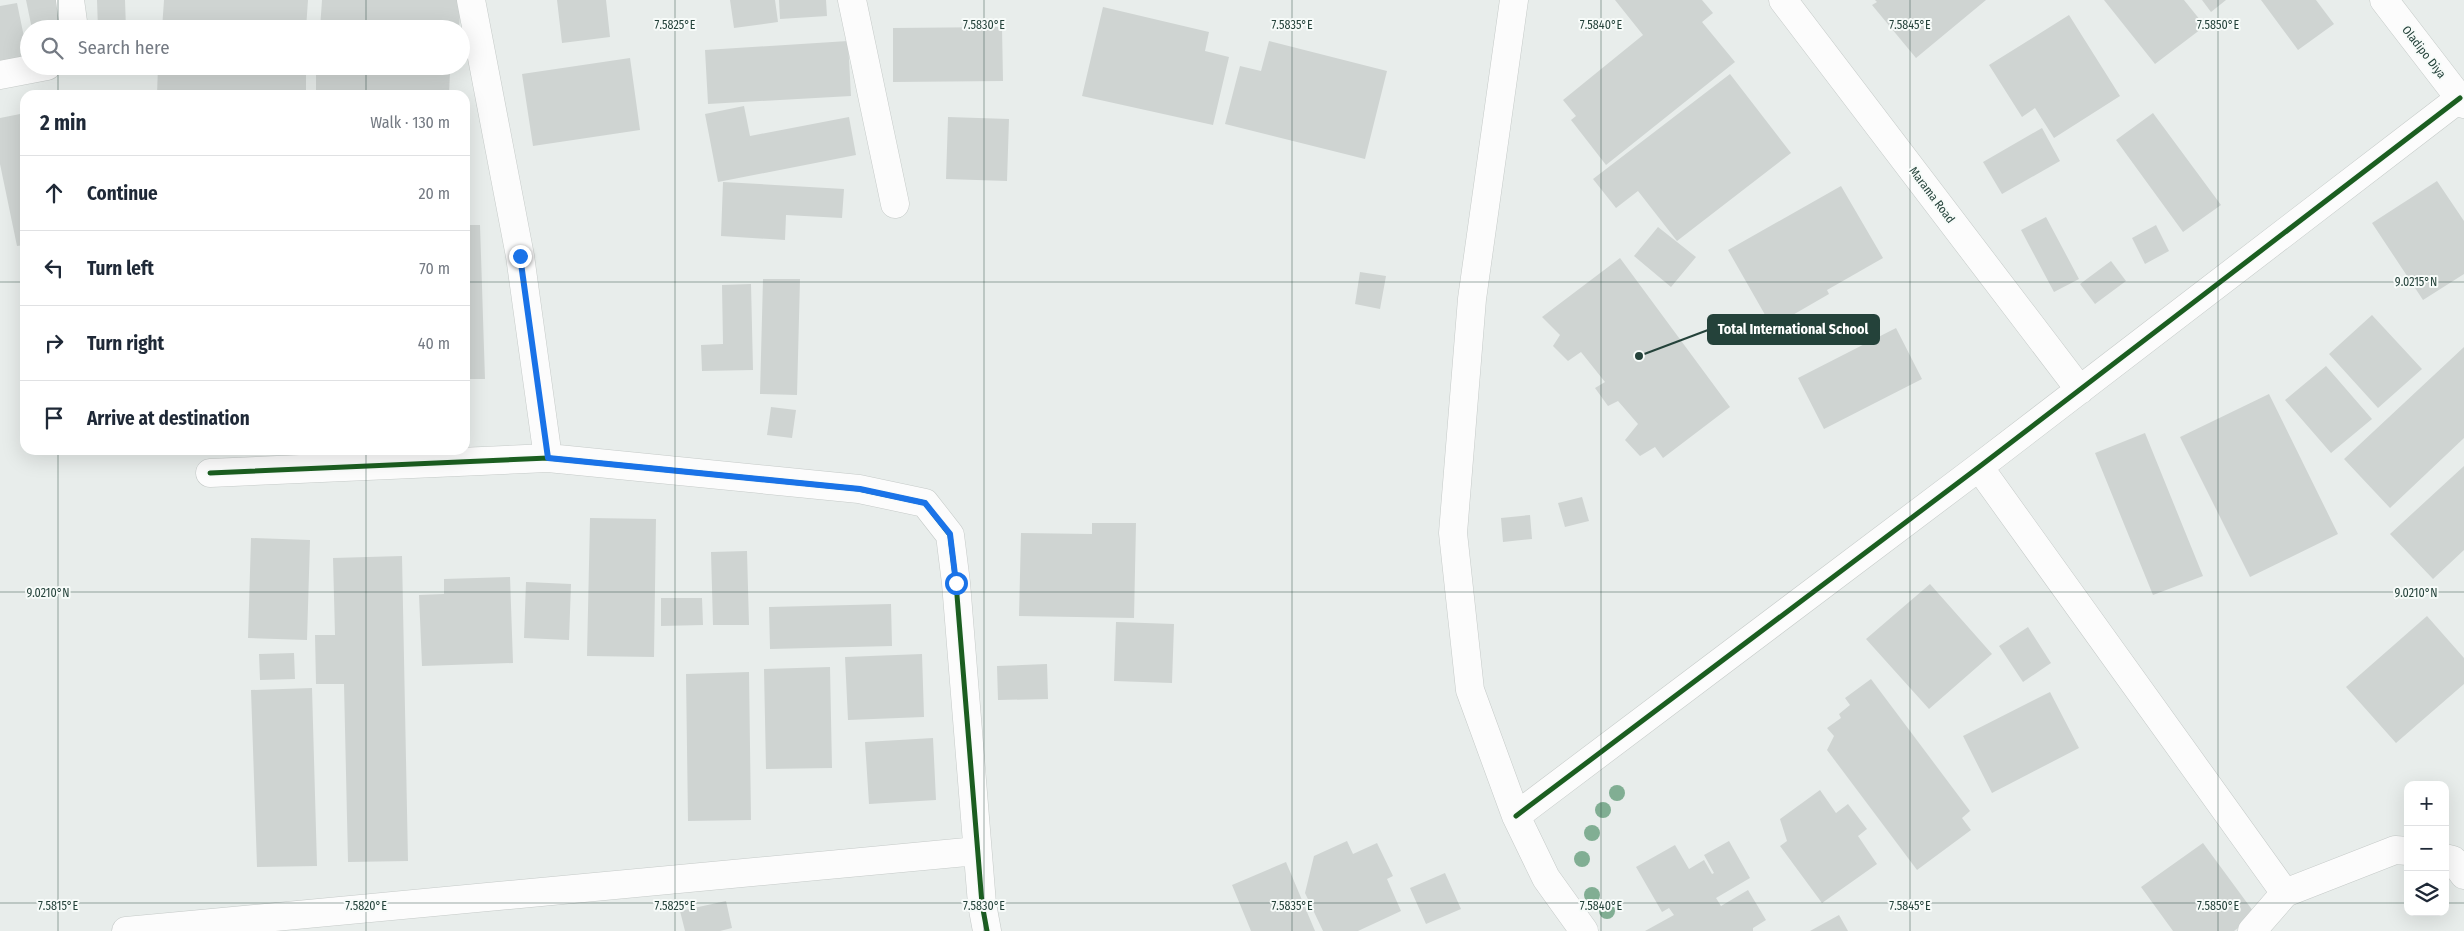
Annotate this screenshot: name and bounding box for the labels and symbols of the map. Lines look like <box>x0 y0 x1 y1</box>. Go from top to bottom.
text: 7.5825°E <box>655 18 696 32</box>
text: 7.5830°E <box>963 18 1005 32</box>
text: 7.5835°E <box>1271 18 1313 32</box>
text: 7.5840°E <box>1580 18 1623 32</box>
text: 7.5845°E <box>1889 18 1931 32</box>
text: 7.5850°E <box>2197 18 2239 32</box>
street label: Oladipo Diya <box>2399 23 2449 81</box>
street label: Marama Road <box>1906 164 1958 226</box>
route end <box>509 245 532 268</box>
text: 9.0215°N <box>2395 275 2437 289</box>
callout: Total International School <box>1708 315 1879 344</box>
text: Total International School <box>1718 321 1868 338</box>
route start <box>945 572 968 595</box>
text: 9.0210°N <box>26 586 70 600</box>
text: 9.0210°N <box>2394 586 2438 600</box>
text: 7.5815°E <box>38 899 78 913</box>
text: 7.5820°E <box>345 899 387 913</box>
text: 7.5825°E <box>655 899 696 913</box>
text: 7.5830°E <box>963 899 1005 913</box>
text: 7.5835°E <box>1271 899 1313 913</box>
text: 7.5840°E <box>1580 899 1623 913</box>
text: 7.5845°E <box>1889 899 1931 913</box>
text: 7.5850°E <box>2197 899 2239 913</box>

